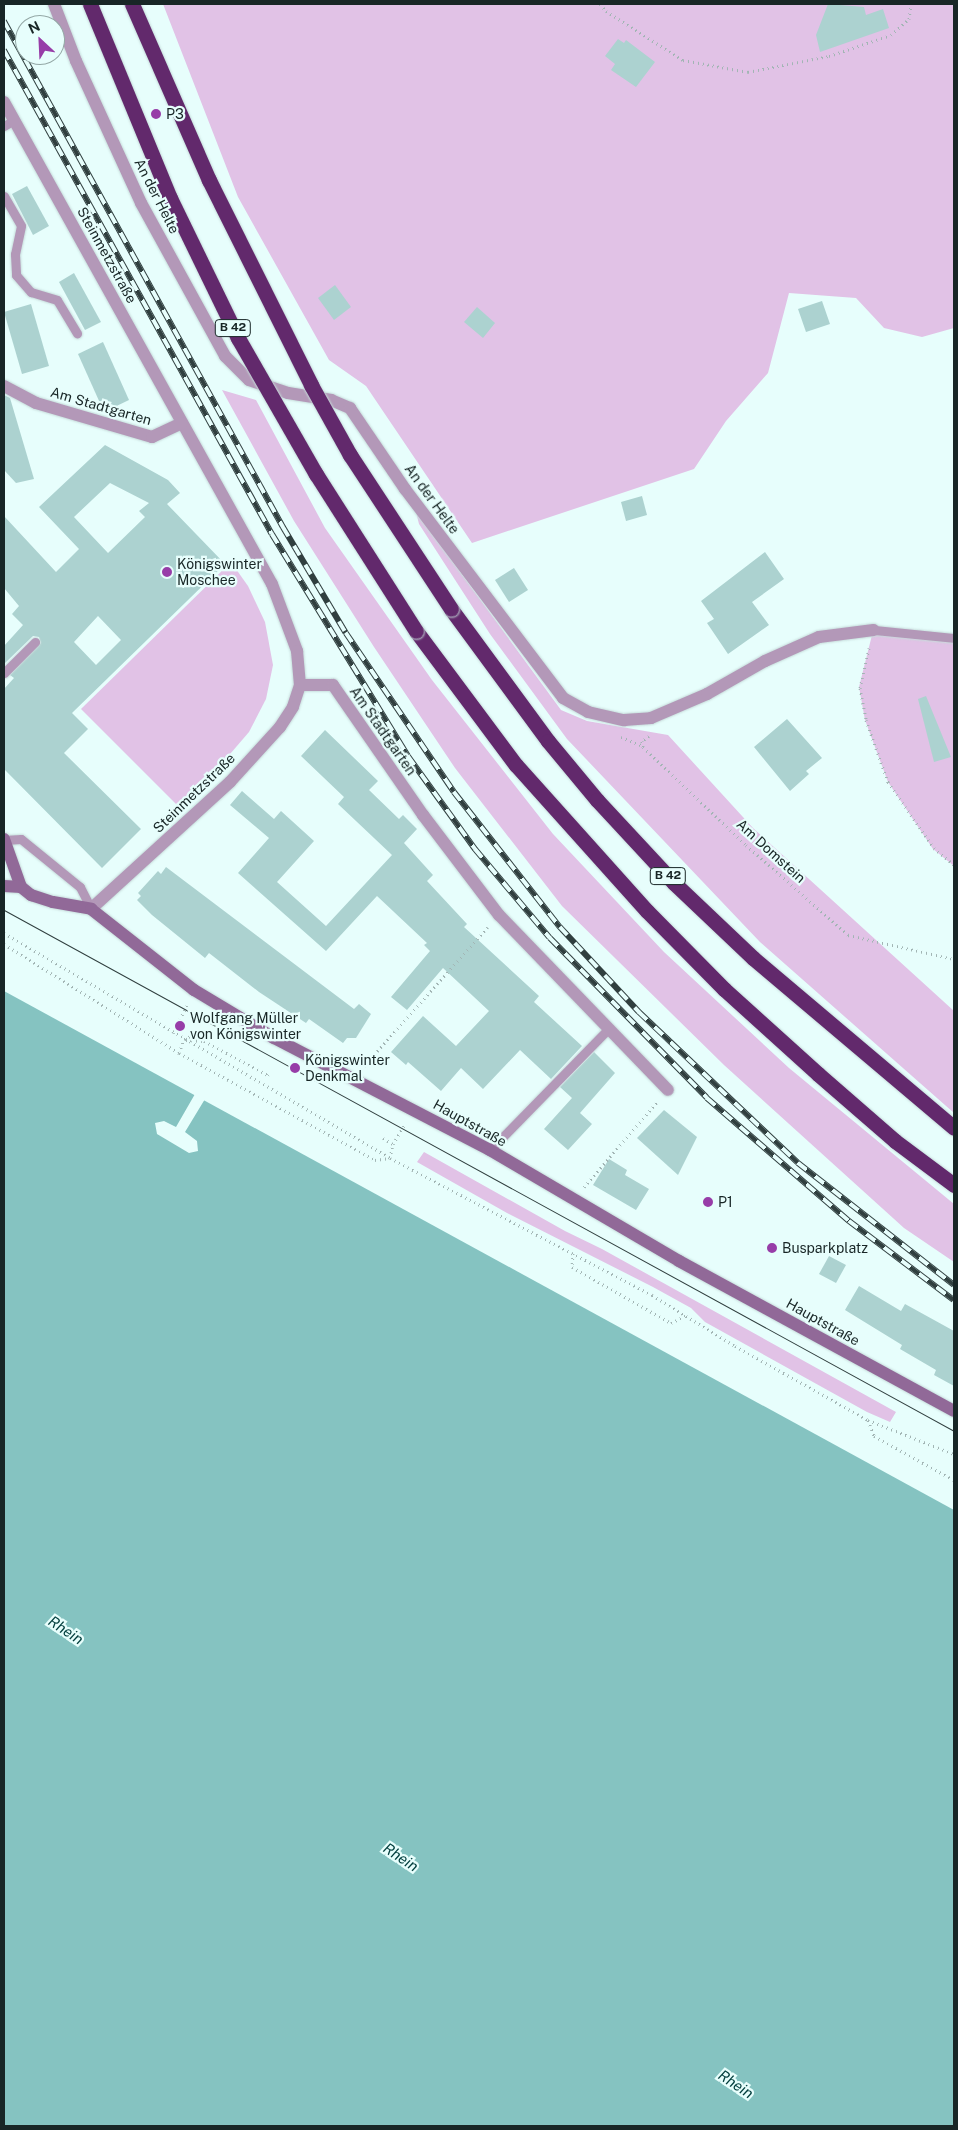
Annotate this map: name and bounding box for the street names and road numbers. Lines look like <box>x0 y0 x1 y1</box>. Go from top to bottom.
street label: An der Helte <box>131 156 183 236</box>
street label: Steinmetzstraße <box>74 204 140 306</box>
road number: B 42 <box>214 318 252 338</box>
street label: Am Stadtgarten <box>48 384 154 428</box>
street label: An der Helte <box>401 461 463 537</box>
street label: Am Stadtgarten <box>346 683 420 779</box>
street label: Steinmetzstraße <box>150 750 238 836</box>
street label: Am Domstein <box>733 816 809 886</box>
road number: B 42 <box>649 866 687 886</box>
street label: Hauptstraße <box>430 1096 510 1150</box>
street label: Hauptstraße <box>783 1295 863 1349</box>

